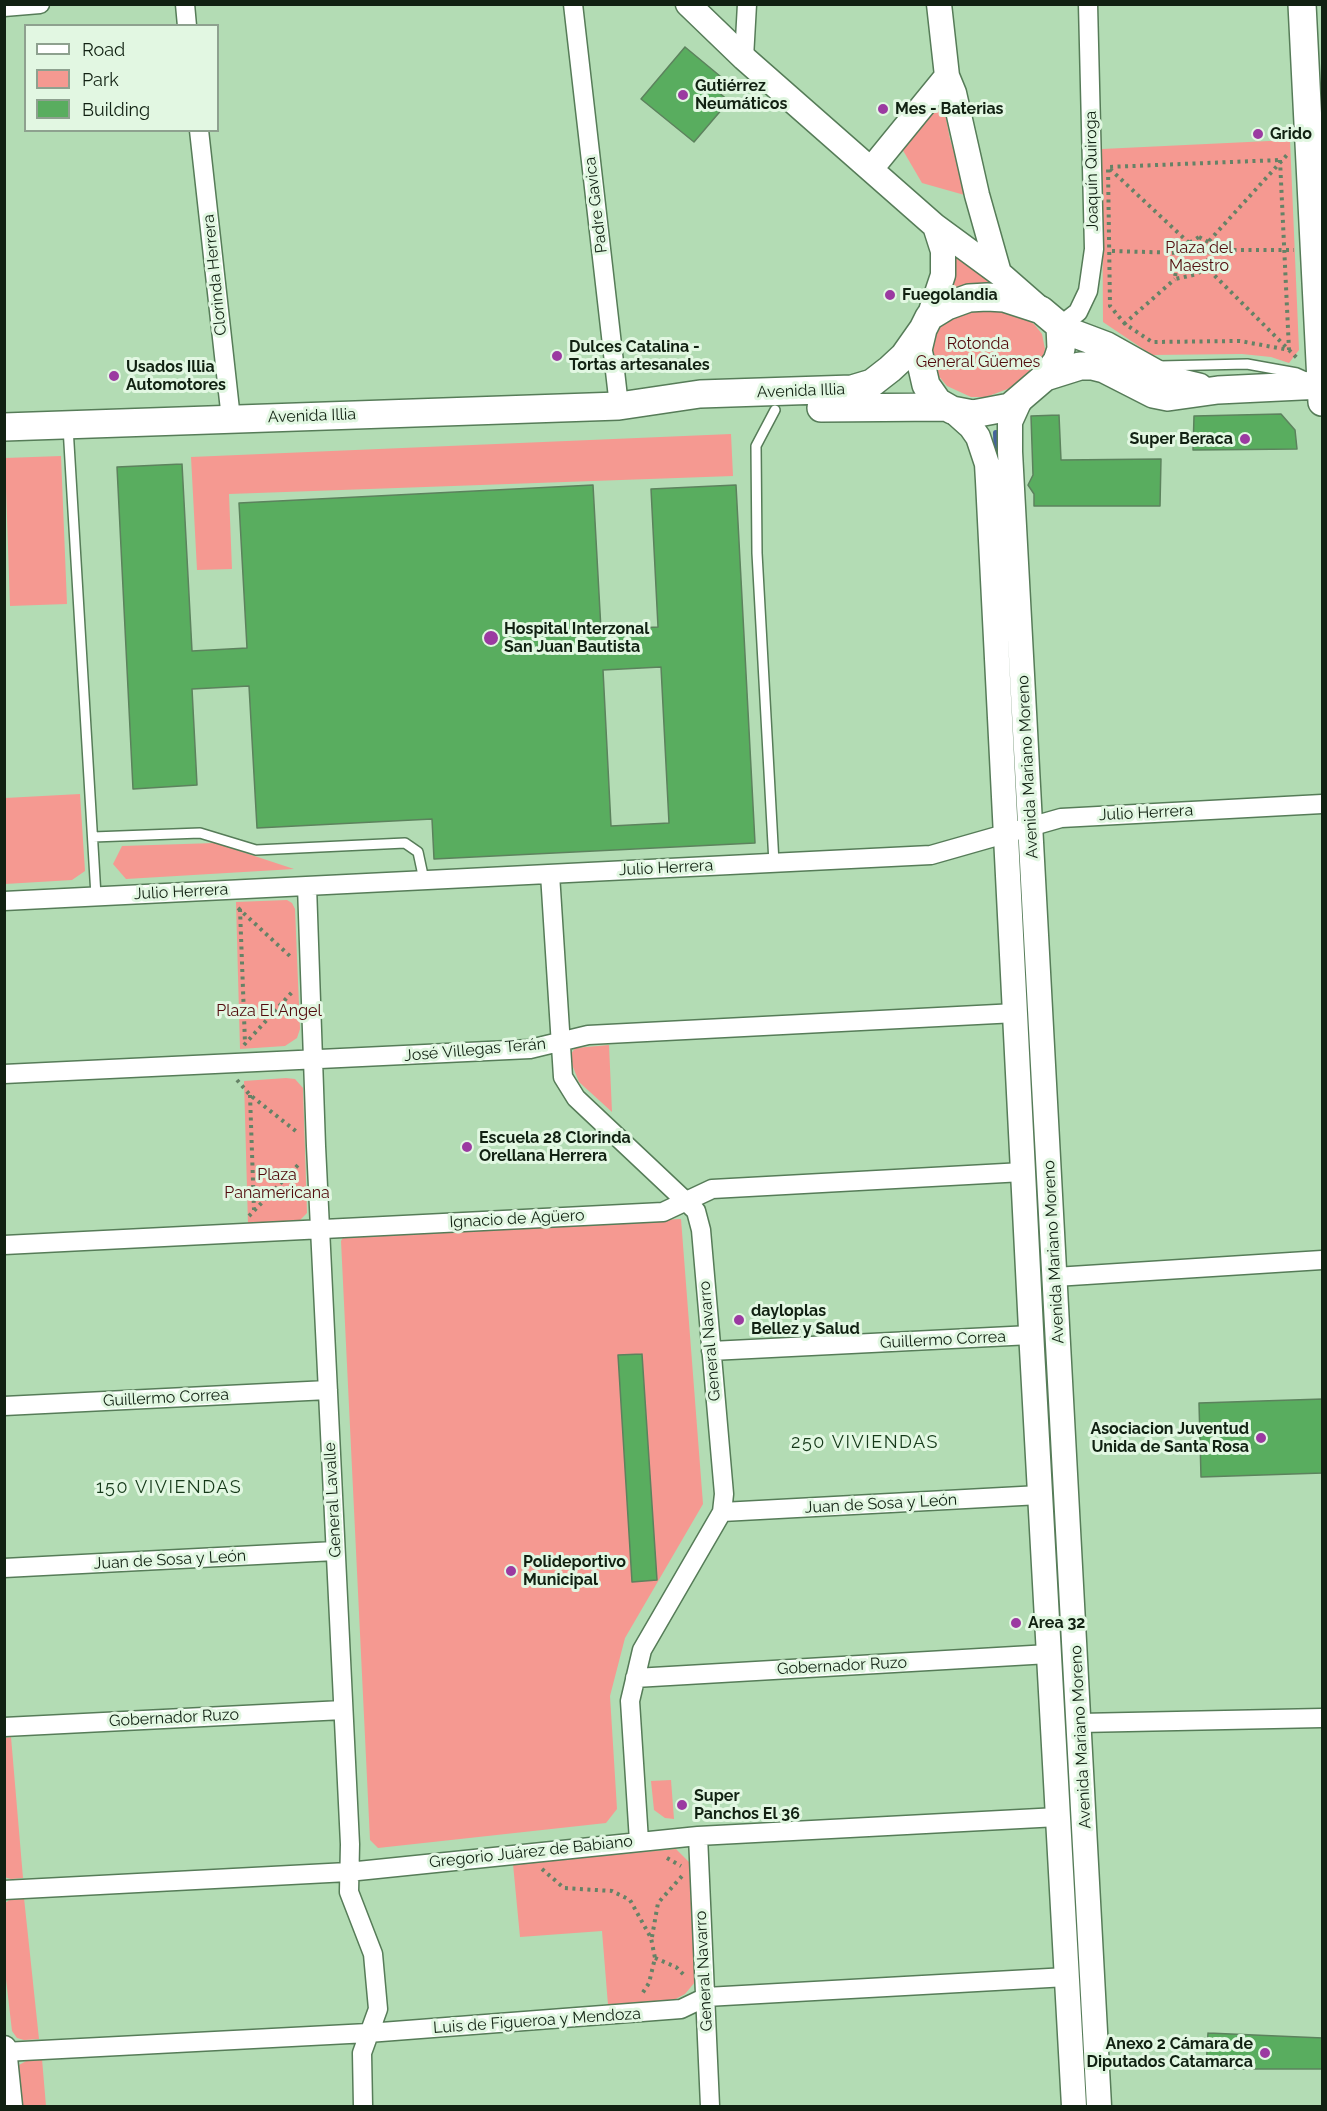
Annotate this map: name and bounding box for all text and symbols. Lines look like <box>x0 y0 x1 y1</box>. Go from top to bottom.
legend <box>24 24 219 132</box>
text: Road <box>82 39 125 60</box>
text: Park <box>82 69 119 90</box>
place label: Gutiérrez Neumáticos <box>695 76 787 114</box>
marker: Gutiérrez Neumáticos <box>676 88 690 102</box>
text: Building <box>82 99 150 120</box>
place label: Mes - Baterias <box>895 99 1004 119</box>
marker: Mes - Baterias <box>876 102 890 116</box>
street label: Joaquín Quiroga <box>1081 111 1103 231</box>
place label: Grido <box>1270 124 1312 144</box>
marker: Grido <box>1251 127 1265 141</box>
street label: Padre Gavica <box>581 156 611 254</box>
street label: Clorinda Herrera <box>199 213 231 337</box>
park label: Plaza del Maestro <box>1165 238 1233 276</box>
place label: Fuegolandia <box>902 285 998 305</box>
marker: Fuegolandia <box>883 288 897 302</box>
park label: Rotonda General Güemes <box>916 334 1040 372</box>
place label: Dulces Catalina - Tortas artesanales <box>569 337 710 375</box>
marker: Dulces Catalina - Tortas artesanales <box>550 349 564 363</box>
place label: Usados Illia Automotores <box>126 357 226 395</box>
marker: Usados Illia Automotores <box>107 369 121 383</box>
street label: Avenida Illia <box>757 380 845 402</box>
street label: Avenida Illia <box>268 405 356 427</box>
place label: Super Beraca <box>1130 429 1233 449</box>
marker: Super Beraca <box>1238 432 1252 446</box>
place label: Hospital Interzonal San Juan Bautista <box>504 619 649 657</box>
marker: Hospital Interzonal San Juan Bautista <box>482 629 500 647</box>
street label: Avenida Mariano Moreno <box>1014 675 1042 859</box>
street label: Julio Herrera <box>1098 801 1194 825</box>
street label: Julio Herrera <box>618 856 714 880</box>
street label: Julio Herrera <box>133 880 229 904</box>
park label: Plaza El Angel <box>216 1001 322 1021</box>
street label: José Villegas Terán <box>403 1034 547 1066</box>
place label: Escuela 28 Clorinda Orellana Herrera <box>479 1128 631 1166</box>
marker: Escuela 28 Clorinda Orellana Herrera <box>460 1140 474 1154</box>
street label: Avenida Mariano Moreno <box>1040 1160 1068 1344</box>
park label: Plaza Panamericana <box>224 1165 330 1203</box>
street label: Ignacio de Agüero <box>449 1206 585 1232</box>
street label: General Navarro <box>695 1280 725 1402</box>
place label: dayloplas Bellez y Salud <box>751 1301 860 1339</box>
marker: dayloplas Bellez y Salud <box>732 1313 746 1327</box>
street label: Guillermo Correa <box>880 1327 1006 1353</box>
street label: Guillermo Correa <box>103 1385 229 1411</box>
place label: Asociacion Juventud Unida de Santa Rosa <box>1091 1419 1249 1457</box>
marker: Asociacion Juventud Unida de Santa Rosa <box>1254 1431 1268 1445</box>
district label: 250 VIVIENDAS <box>791 1432 939 1454</box>
street label: General Lavalle <box>320 1442 346 1558</box>
district label: 150 VIVIENDAS <box>96 1477 242 1499</box>
street label: Juan de Sosa y León <box>804 1490 958 1518</box>
street label: Juan de Sosa y León <box>93 1546 247 1574</box>
place label: Polideportivo Municipal <box>523 1552 626 1590</box>
marker: Polideportivo Municipal <box>504 1564 518 1578</box>
place label: Area 32 <box>1028 1613 1085 1633</box>
marker: Area 32 <box>1009 1616 1023 1630</box>
street label: Avenida Mariano Moreno <box>1067 1645 1095 1829</box>
street label: Gobernador Ruzo <box>777 1653 907 1679</box>
street label: Gobernador Ruzo <box>109 1705 239 1731</box>
place label: Super Panchos El 36 <box>694 1786 800 1824</box>
marker: Super Panchos El 36 <box>675 1798 689 1812</box>
street label: Gregorio Juárez de Babiano <box>428 1832 634 1872</box>
street label: General Navarro <box>691 1910 717 2032</box>
street label: Luis de Figueroa y Mendoza <box>433 2004 641 2038</box>
place label: Anexo 2 Cámara de Diputados Catamarca <box>1087 2034 1253 2072</box>
marker: Anexo 2 Cámara de Diputados Catamarca <box>1258 2046 1272 2060</box>

